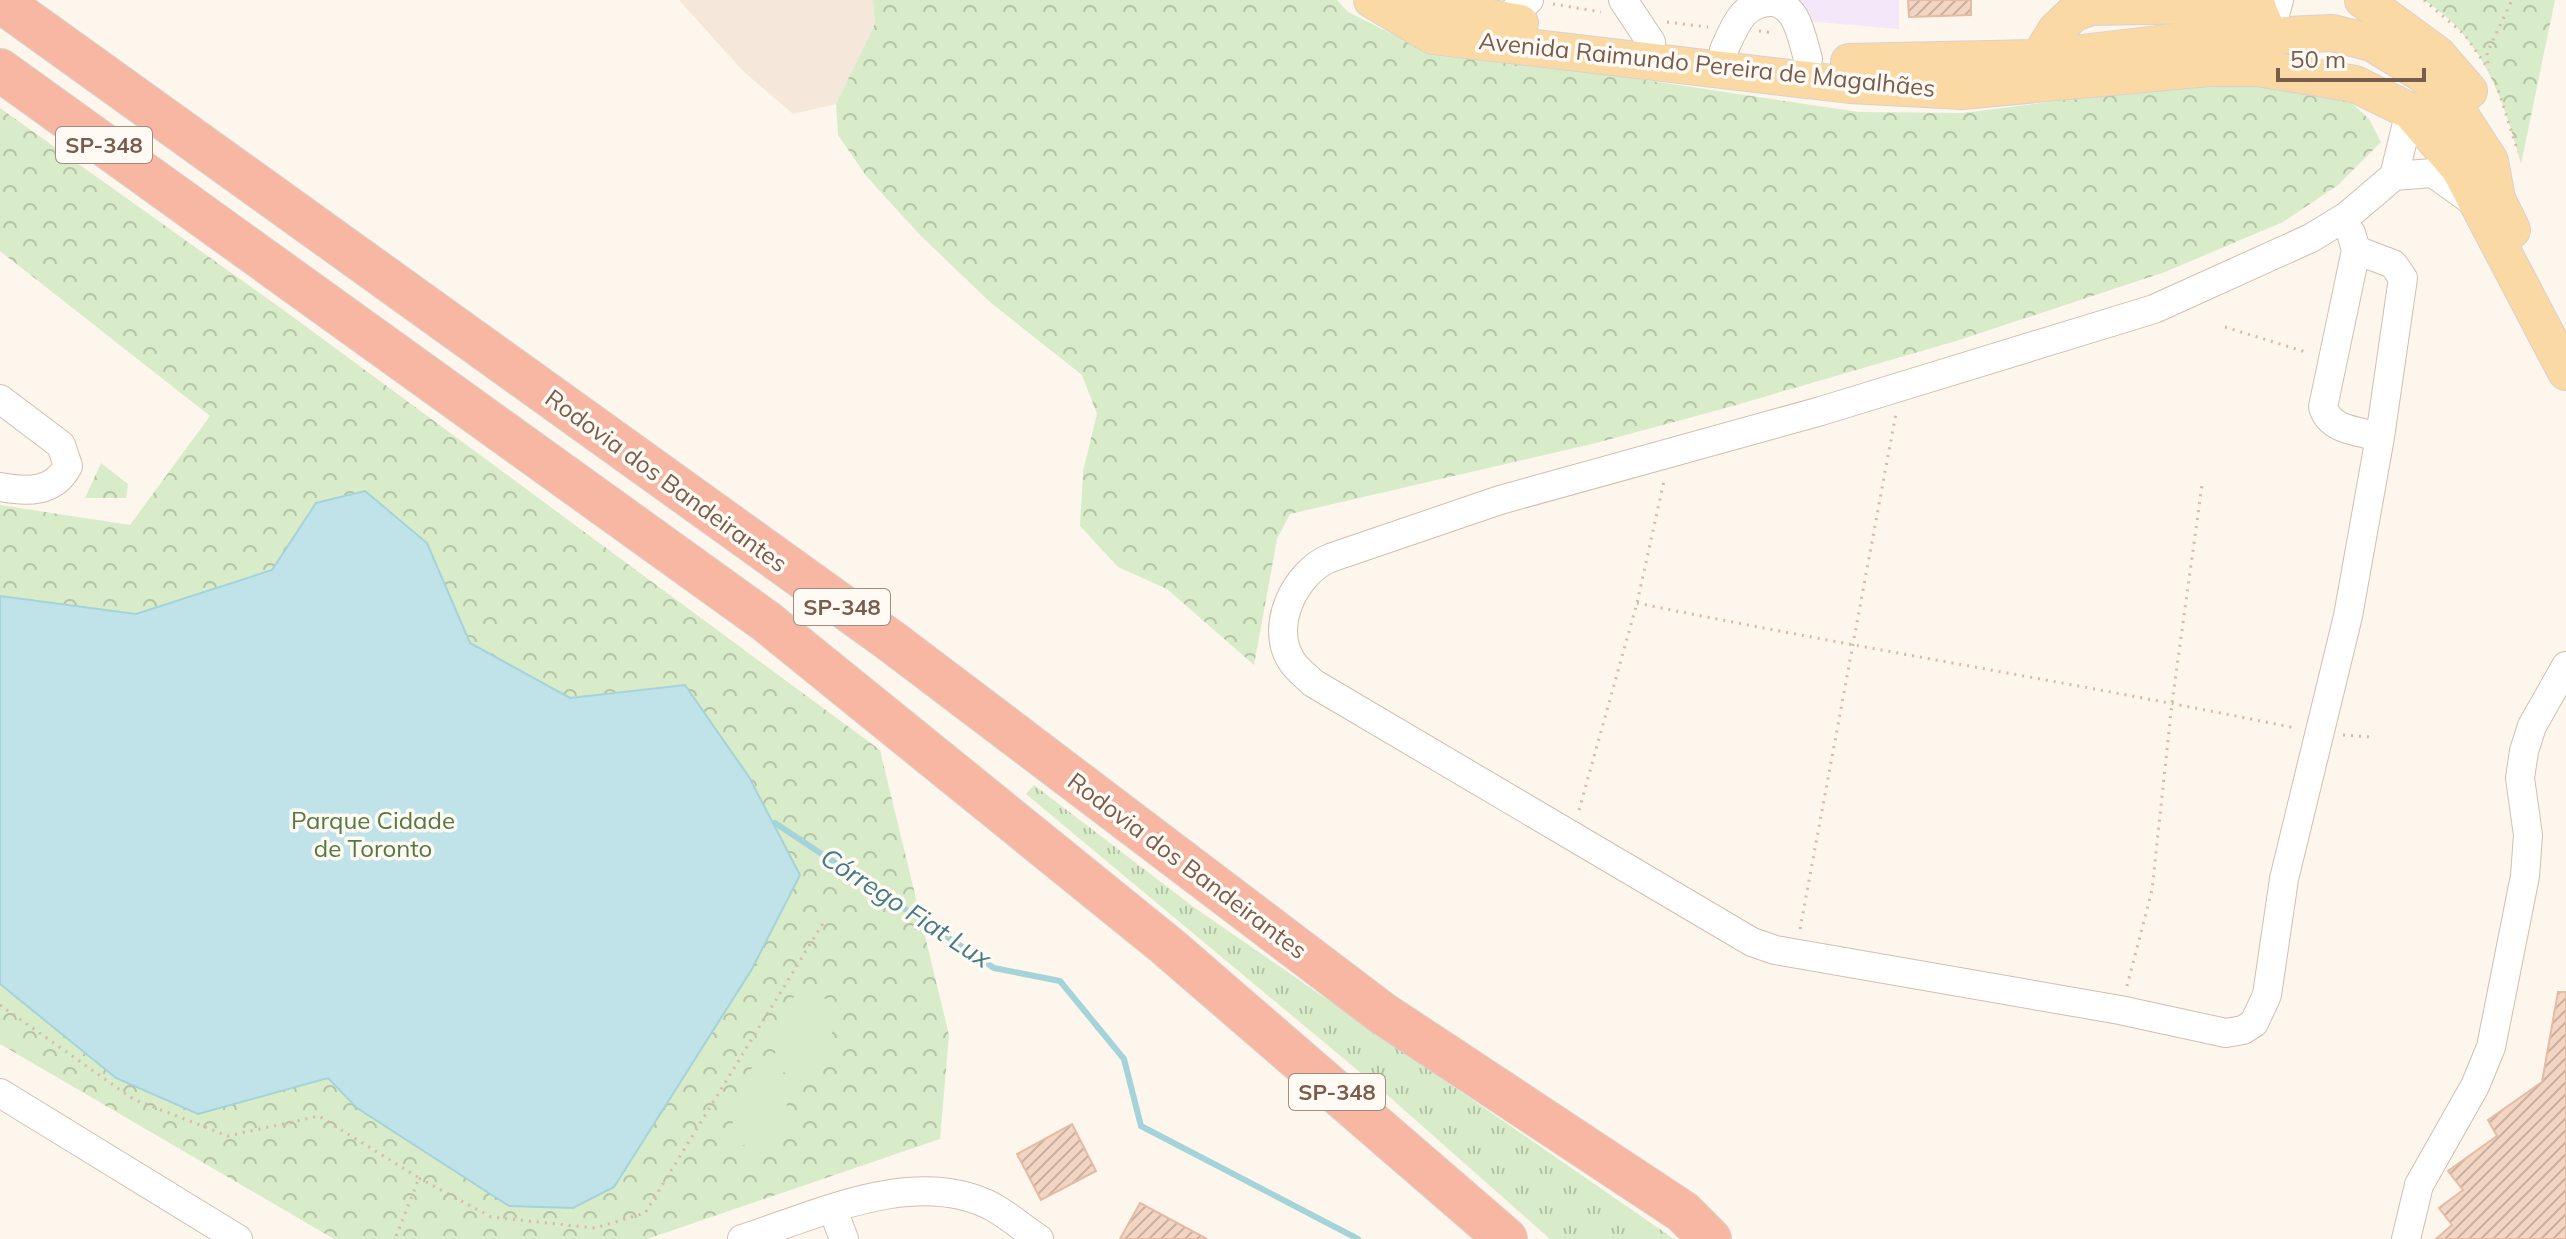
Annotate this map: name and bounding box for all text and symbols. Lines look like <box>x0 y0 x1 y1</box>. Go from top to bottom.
street label: Avenida Raimundo Pereira de Magalhães <box>1477 25 1937 103</box>
scale bar <box>2278 32 2424 82</box>
text: 50 m <box>2290 44 2346 74</box>
road number: SP-348 <box>56 127 152 163</box>
street label: Rodovia dos Bandeirantes <box>540 382 793 578</box>
road number: SP-348 <box>794 589 890 625</box>
street label: Rodovia dos Bandeirantes <box>1062 765 1313 965</box>
park label: Parque Cidade de Toronto <box>291 805 455 863</box>
water label: Córrego Fiat Lux <box>815 840 999 976</box>
road number: SP-348 <box>1289 1074 1385 1110</box>

